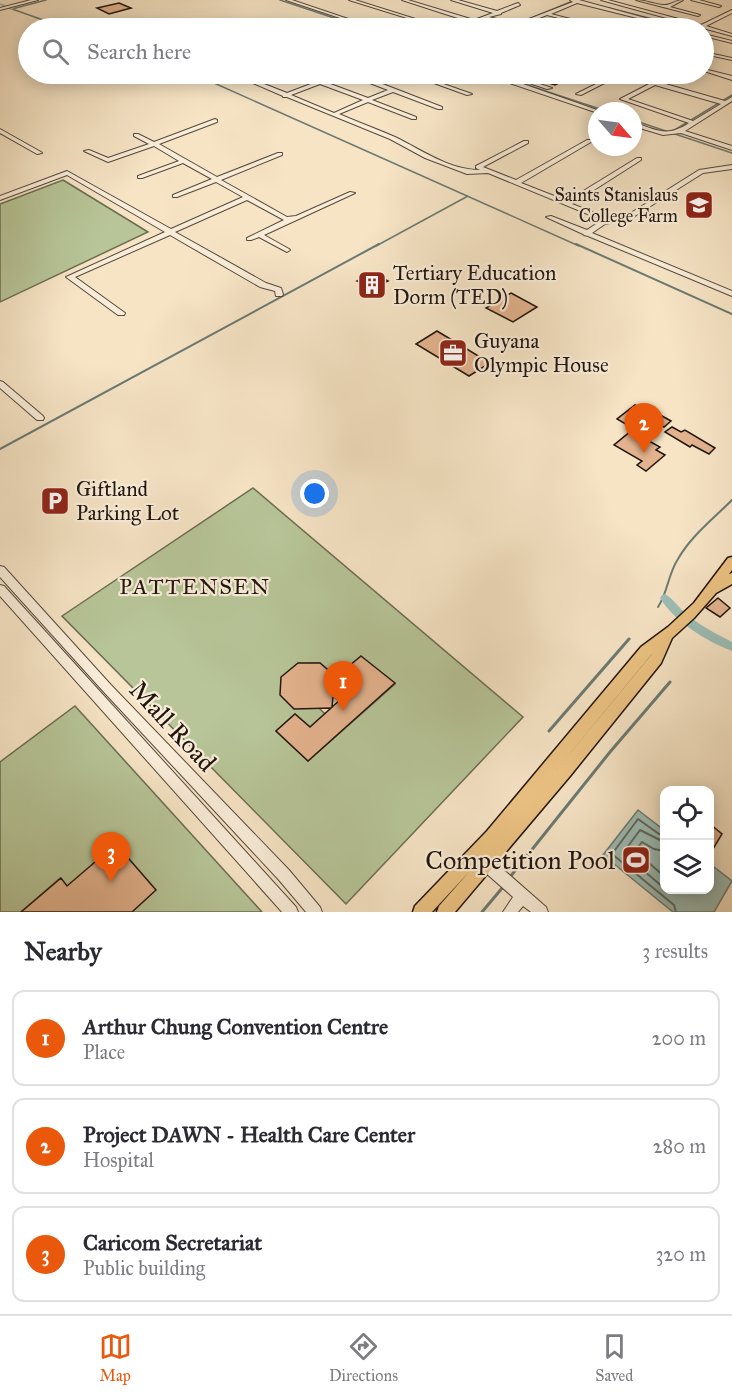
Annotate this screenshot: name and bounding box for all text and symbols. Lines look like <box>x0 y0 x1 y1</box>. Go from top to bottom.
search box <box>18 18 714 84</box>
icon: search <box>39 35 72 68</box>
text: Search here <box>87 38 191 65</box>
north arrow <box>588 102 642 156</box>
place label: Saints Stanislaus College Farm <box>554 184 678 228</box>
school or university icon: Saints Stanislaus College Farm <box>683 189 715 221</box>
place label: Tertiary Education Dorm (TED) <box>393 260 556 310</box>
building icon: Tertiary Education Dorm (TED) <box>356 269 388 301</box>
place label: Guyana Olympic House <box>474 328 609 378</box>
office icon: Guyana Olympic House <box>437 337 469 369</box>
pin: 2 <box>624 404 664 453</box>
place label: Giftland Parking Lot <box>76 476 180 526</box>
your location <box>300 479 329 508</box>
parking icon: Giftland Parking Lot <box>39 485 71 517</box>
district label: PATTENSEN <box>119 573 271 600</box>
pin: 1 <box>324 662 362 711</box>
street label: Mall Road <box>123 674 223 778</box>
map controls <box>660 786 714 894</box>
button: locate <box>660 786 714 840</box>
pin: 3 <box>92 832 130 882</box>
button: layers <box>660 840 714 894</box>
place label: Competition Pool <box>425 844 615 876</box>
sports icon: Competition Pool <box>620 844 652 876</box>
text: Nearby <box>24 935 102 967</box>
text: 3 results <box>642 939 708 963</box>
text: Arthur Chung Convention Centre <box>83 1013 388 1040</box>
text: 1 <box>42 1026 49 1050</box>
text: 200 m <box>652 1026 706 1050</box>
text: Place <box>83 1040 125 1064</box>
text: Project DAWN - Health Care Center <box>83 1121 415 1148</box>
text: 2 <box>41 1134 50 1158</box>
text: 280 m <box>653 1134 706 1158</box>
text: Hospital <box>83 1148 154 1172</box>
text: Caricom Secretariat <box>83 1229 262 1256</box>
text: 3 <box>42 1242 50 1266</box>
text: 320 m <box>655 1242 706 1266</box>
text: Public building <box>83 1256 205 1280</box>
tab: Map <box>99 1330 132 1385</box>
tab: Directions <box>329 1330 398 1385</box>
tab: Saved <box>595 1330 633 1385</box>

